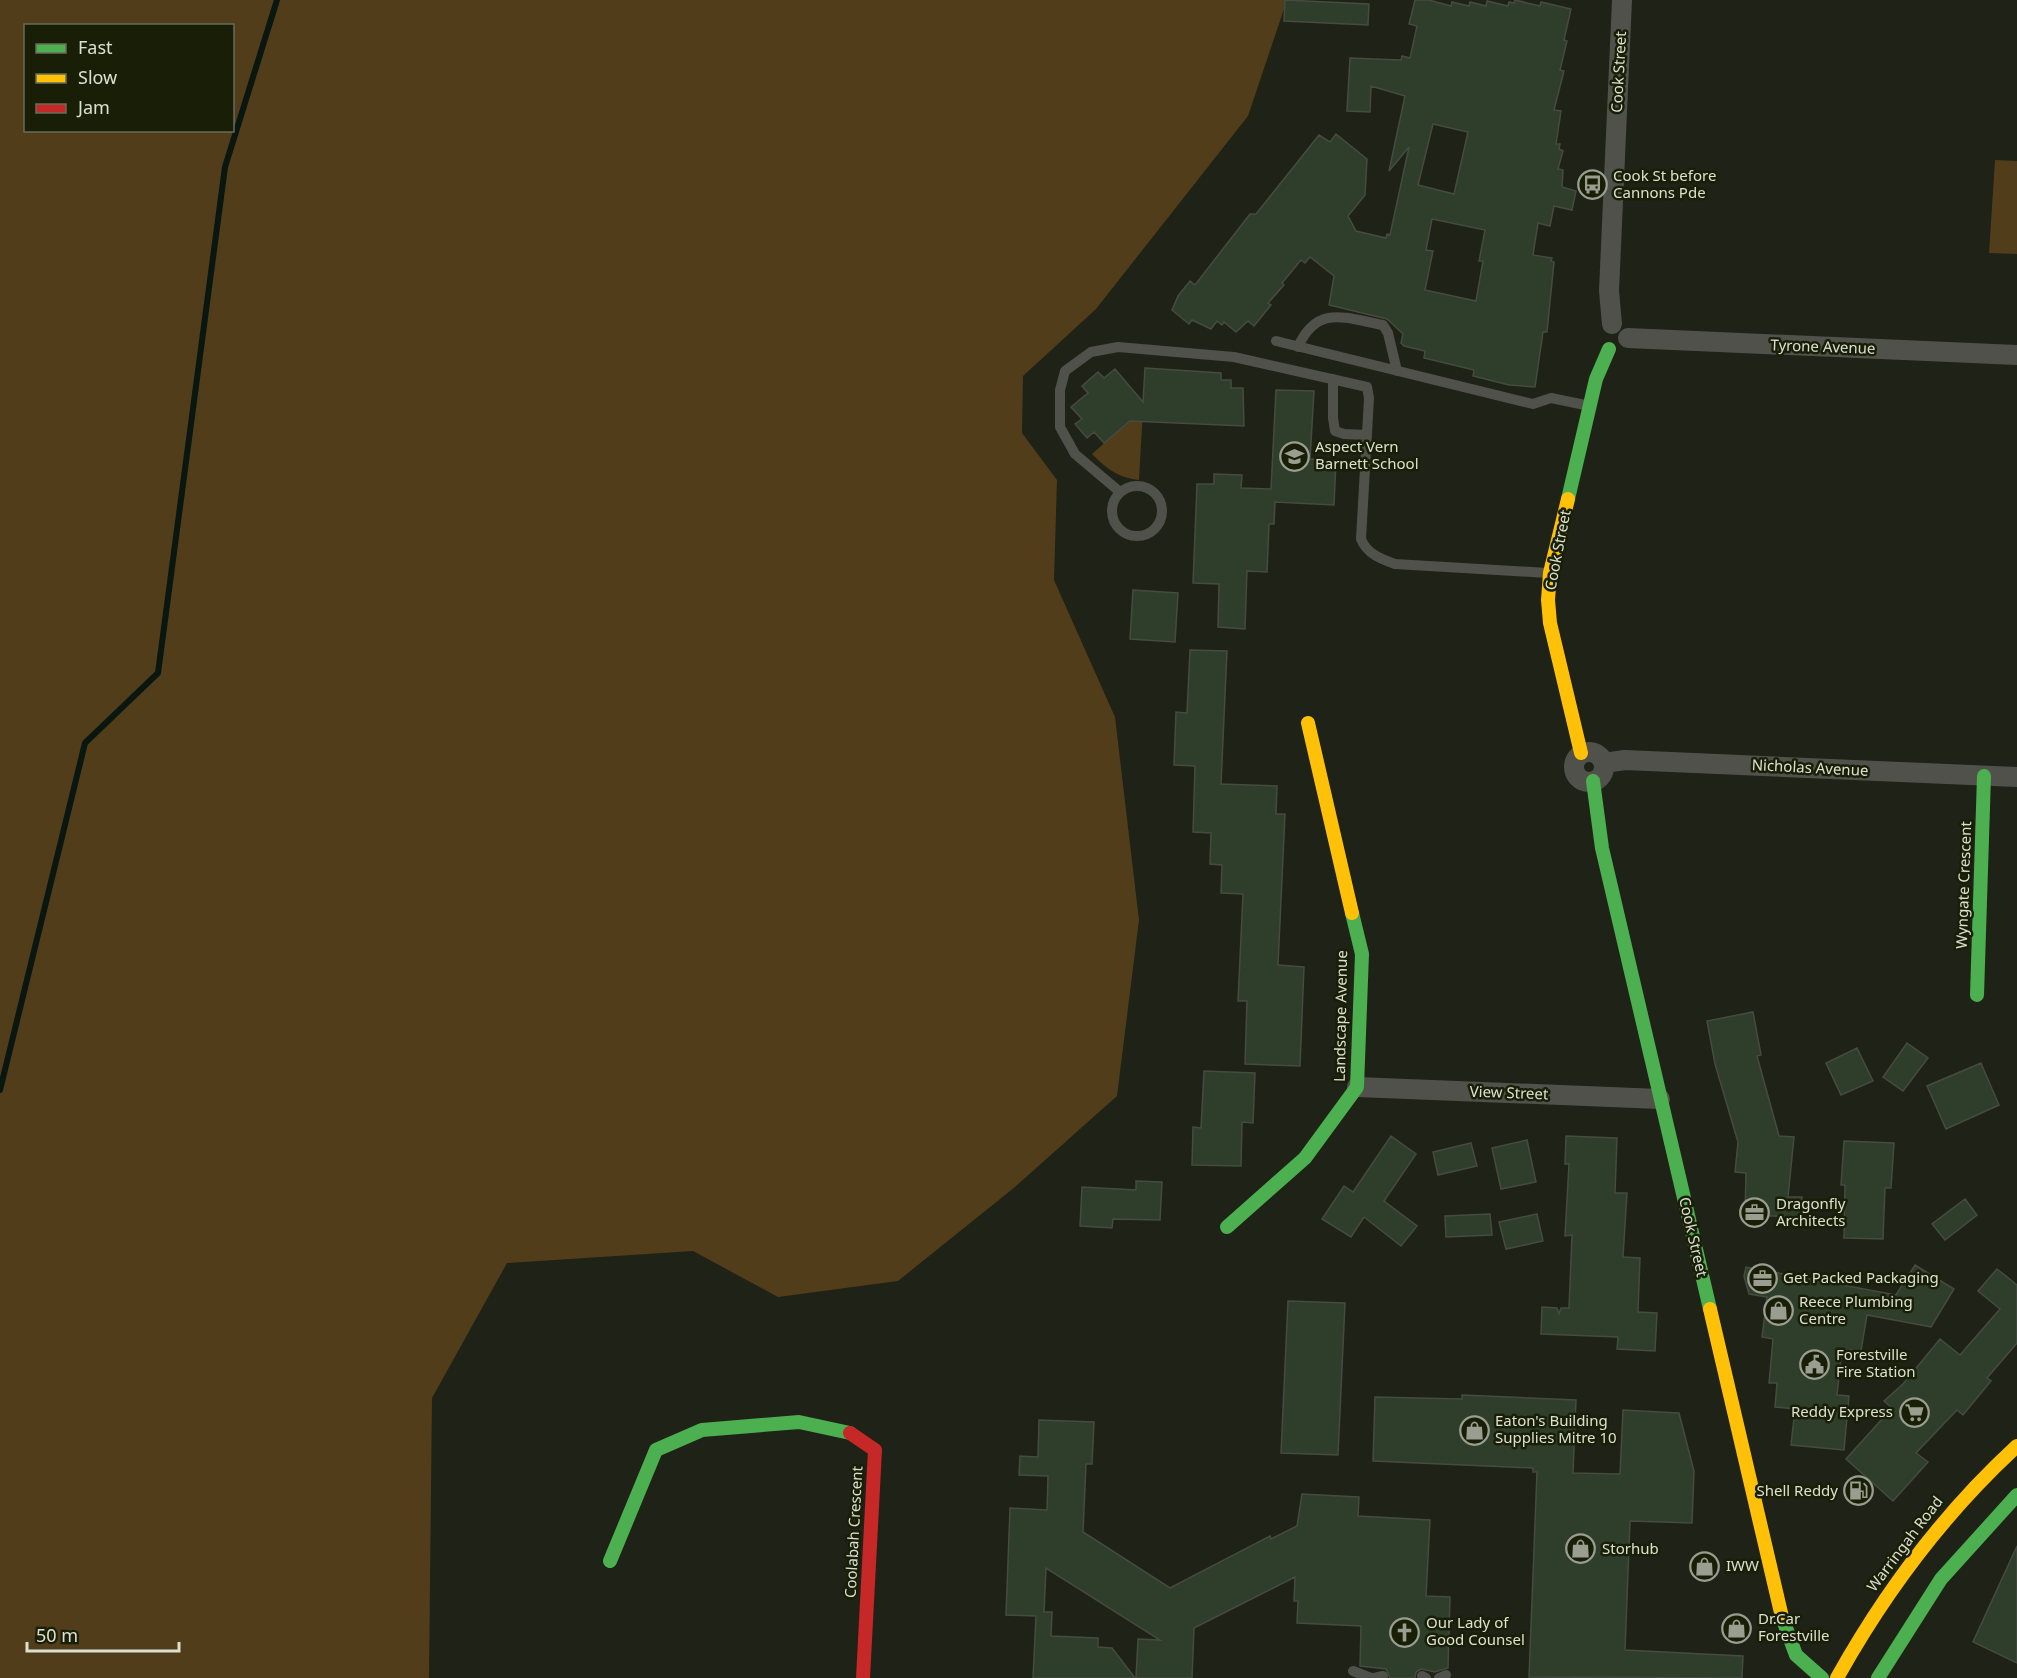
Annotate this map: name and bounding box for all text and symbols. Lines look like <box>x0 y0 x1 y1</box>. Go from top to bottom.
legend <box>24 24 234 132</box>
street label: Cook Street <box>1606 30 1630 113</box>
text: Fast <box>78 35 113 59</box>
text: Slow <box>78 65 117 89</box>
text: Jam <box>76 95 110 119</box>
place label: Cook St before Cannons Pde <box>1613 165 1716 202</box>
bus stop icon: Cook St before Cannons Pde <box>1576 169 1608 201</box>
street label: Tyrone Avenue <box>1770 334 1876 358</box>
place label: Aspect Vern Barnett School <box>1315 436 1419 473</box>
school or university icon: Aspect Vern Barnett School <box>1278 440 1310 472</box>
street label: Cook Street <box>1539 507 1575 592</box>
street label: Nicholas Avenue <box>1751 754 1869 780</box>
street label: Wyngate Crescent <box>1951 820 1975 949</box>
street label: Landscape Avenue <box>1329 950 1351 1082</box>
street label: View Street <box>1469 1081 1549 1103</box>
place label: Dragonfly Architects <box>1776 1193 1846 1230</box>
street label: Cook Street <box>1675 1195 1713 1279</box>
office icon: Dragonfly Architects <box>1739 1197 1771 1229</box>
office icon: Get Packed Packaging <box>1746 1262 1778 1294</box>
place label: Get Packed Packaging <box>1783 1267 1939 1287</box>
place label: Reece Plumbing Centre <box>1799 1291 1913 1328</box>
shop icon: Reece Plumbing Centre <box>1762 1295 1794 1327</box>
place label: Forestville Fire Station <box>1836 1344 1916 1381</box>
public building icon: Forestville Fire Station <box>1799 1348 1831 1380</box>
supermarket icon: Reddy Express <box>1898 1396 1930 1428</box>
place label: Reddy Express <box>1791 1401 1893 1421</box>
place label: Eaton's Building Supplies Mitre 10 <box>1495 1410 1617 1447</box>
shop icon: Eaton's Building Supplies Mitre 10 <box>1458 1414 1490 1446</box>
street label: Coolabah Crescent <box>840 1465 866 1598</box>
fuel station icon: Shell Reddy <box>1843 1475 1875 1507</box>
place label: Shell Reddy <box>1757 1480 1838 1500</box>
street label: Warringah Road <box>1862 1492 1947 1595</box>
shop icon: Storhub <box>1565 1533 1597 1565</box>
place label: Storhub <box>1602 1538 1659 1558</box>
shop icon: IWW <box>1689 1550 1721 1582</box>
place label: IWW <box>1726 1555 1759 1575</box>
place label: Dr.Car Forestville <box>1758 1608 1830 1645</box>
place label: Our Lady of Good Counsel <box>1426 1612 1525 1649</box>
shop icon: Dr.Car Forestville <box>1721 1612 1753 1644</box>
scale bar <box>27 1615 178 1653</box>
church icon: Our Lady of Good Counsel <box>1389 1616 1421 1648</box>
text: 50 m <box>36 1623 78 1647</box>

